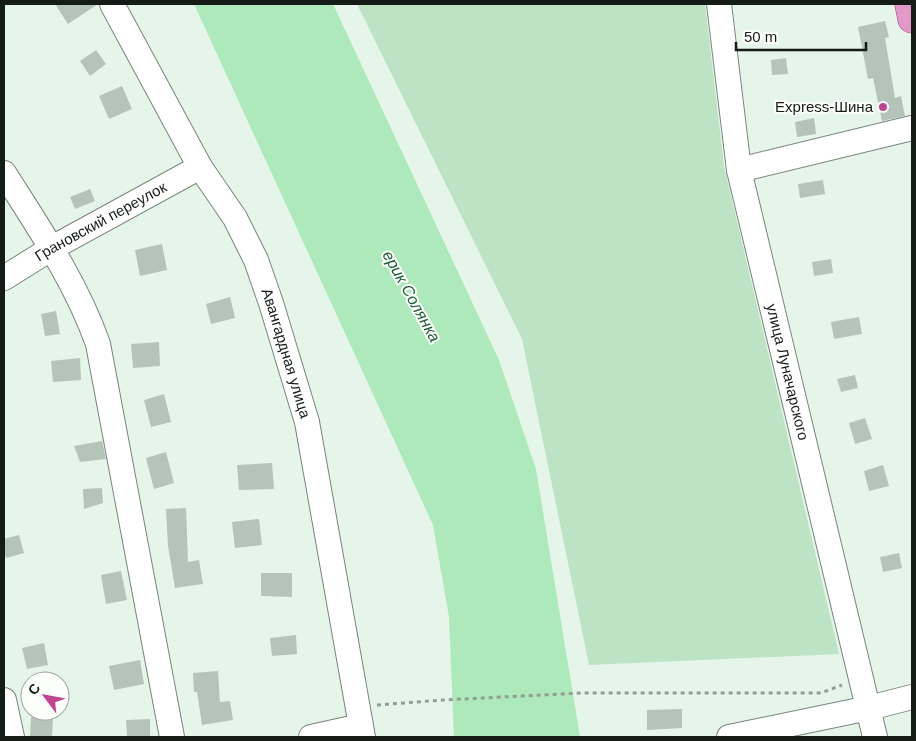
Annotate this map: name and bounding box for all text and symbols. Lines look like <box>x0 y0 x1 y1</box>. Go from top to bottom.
scale bar <box>736 20 866 52</box>
text: 50 m <box>744 28 777 45</box>
place label: Express-Шина <box>775 98 874 115</box>
marker: Express-Шина <box>877 101 889 113</box>
street label: Грановский переулок <box>32 178 169 264</box>
water label: ерик Солянка <box>379 248 444 345</box>
street label: Авангардная улица <box>258 286 315 421</box>
street label: улица Луначарского <box>763 302 813 442</box>
north arrow <box>20 671 70 721</box>
text: С <box>25 681 43 698</box>

